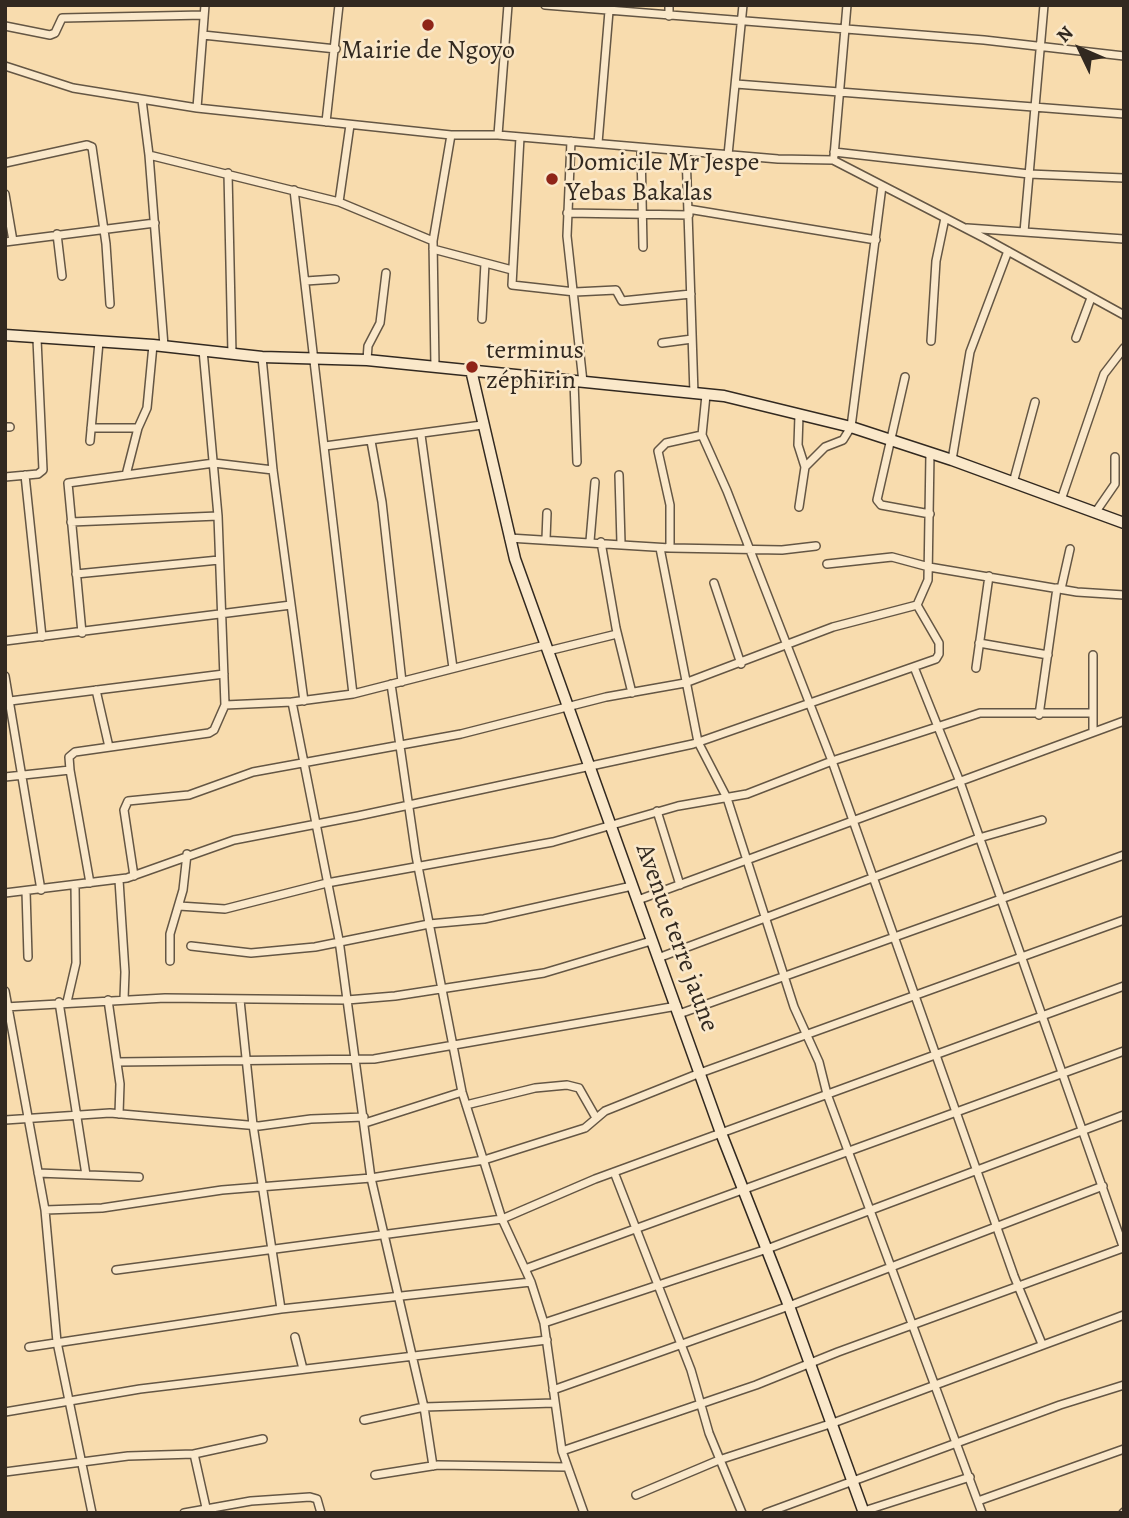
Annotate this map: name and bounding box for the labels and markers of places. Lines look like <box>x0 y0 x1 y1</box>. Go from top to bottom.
marker: Mairie de Ngoyo <box>420 17 436 33</box>
place label: Mairie de Ngoyo <box>341 36 515 68</box>
place label: Domicile Mr Jespe Yebas Bakalas <box>566 148 759 210</box>
marker: Domicile Mr Jespe Yebas Bakalas <box>544 171 560 187</box>
place label: terminus zéphirin <box>486 336 584 398</box>
marker: terminus zéphirin <box>464 359 480 375</box>

